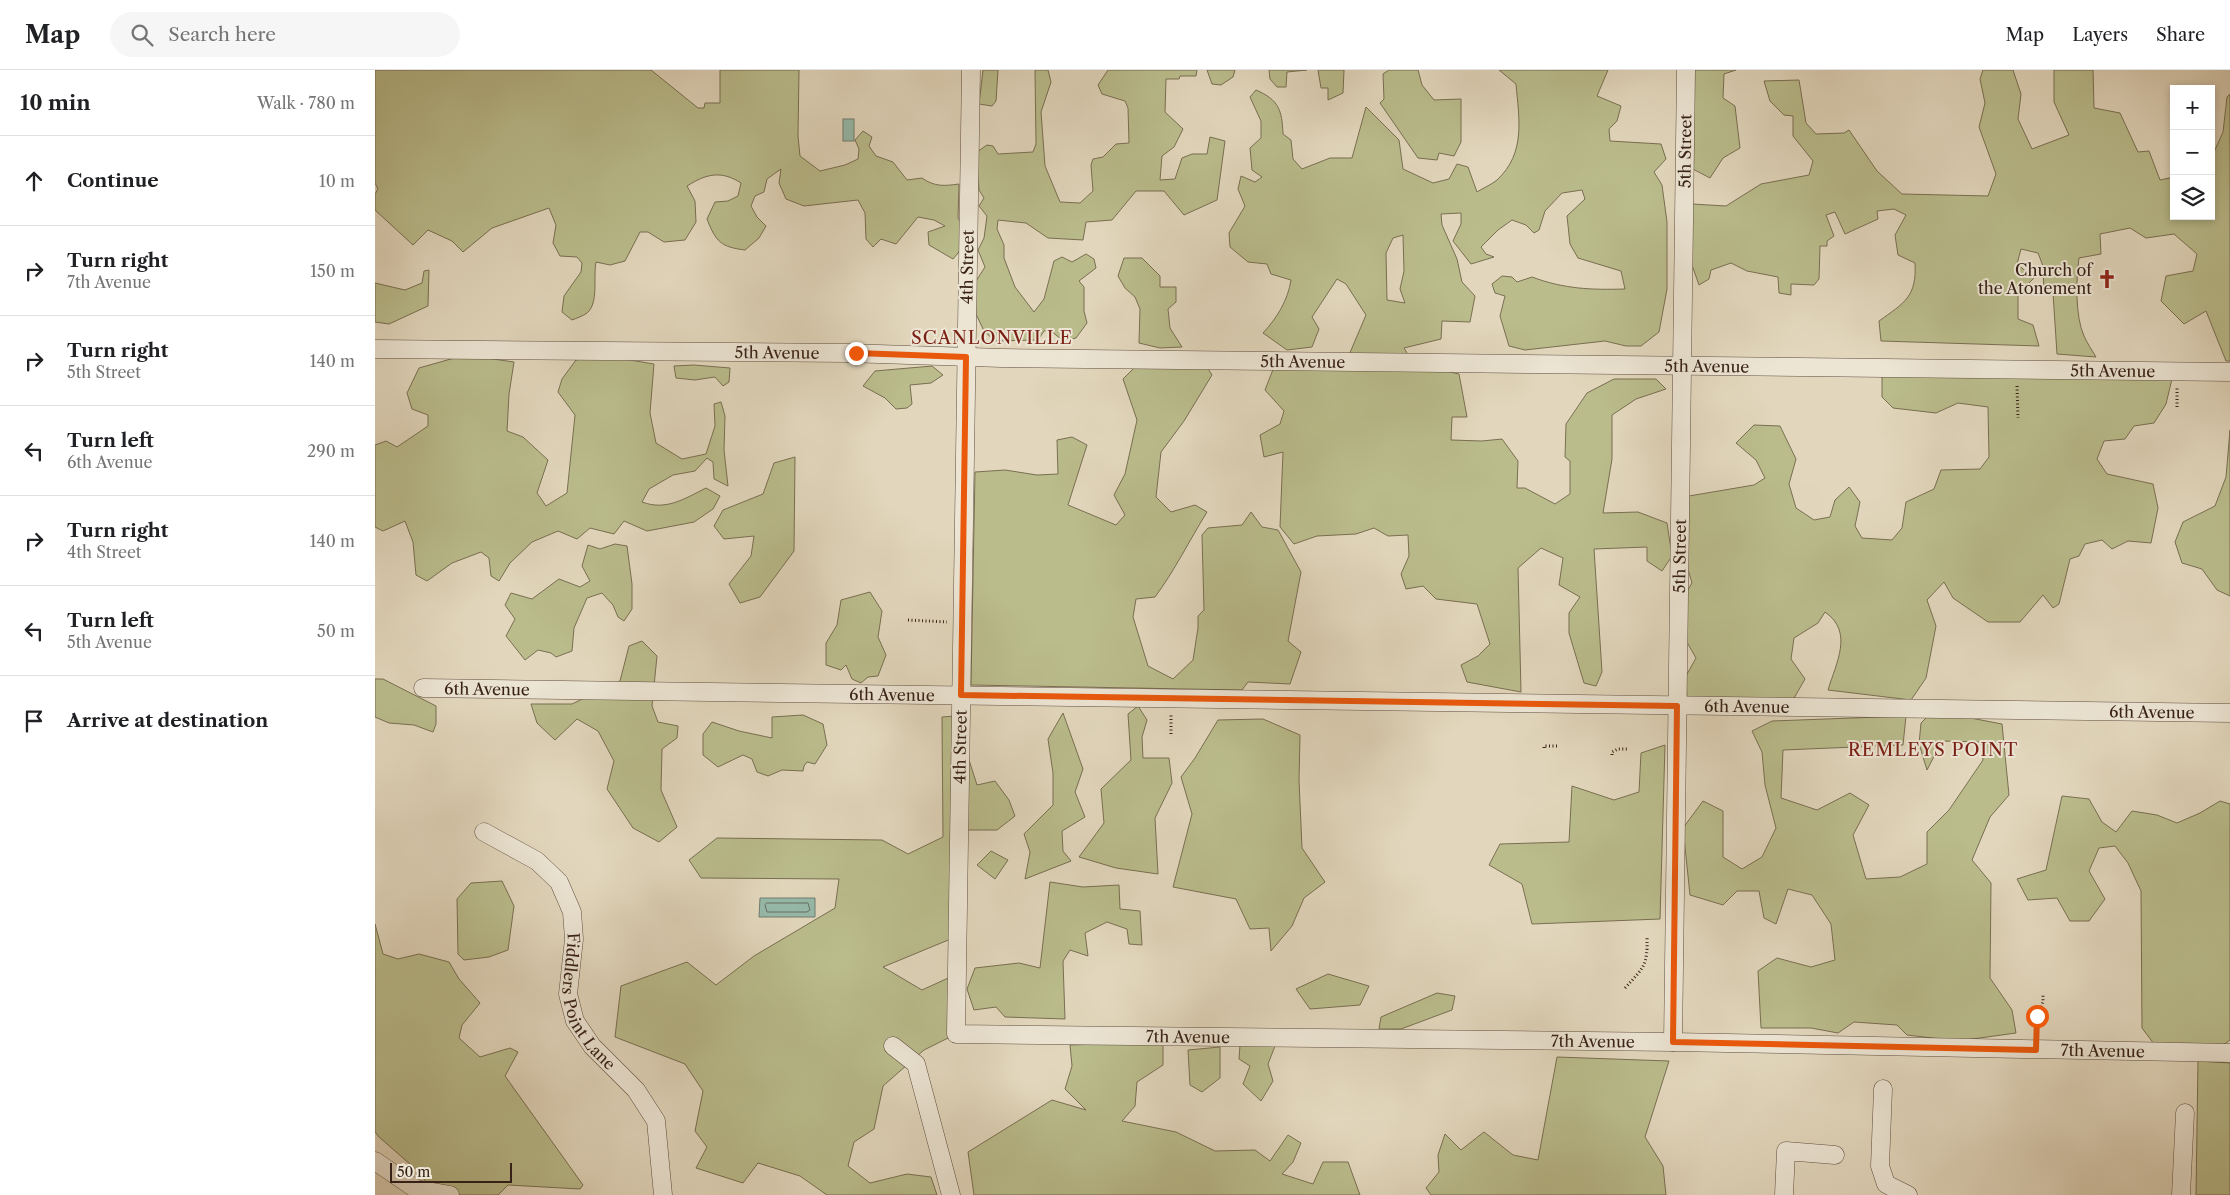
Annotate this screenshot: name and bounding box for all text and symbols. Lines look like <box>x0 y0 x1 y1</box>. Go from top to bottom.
search box <box>110 12 460 57</box>
text: Map <box>25 20 80 49</box>
icon: search <box>128 21 156 49</box>
text: Search here <box>168 23 276 46</box>
text: Map <box>2006 24 2044 46</box>
text: Layers <box>2072 24 2128 46</box>
text: Share <box>2156 24 2205 46</box>
map controls <box>2170 85 2215 220</box>
button: + <box>2170 85 2215 130</box>
text: 10 min <box>20 90 91 115</box>
text: Walk · 780 m <box>257 93 355 113</box>
street label: 5th Street <box>1674 114 1695 188</box>
button: − <box>2170 130 2215 175</box>
icon: ahead <box>20 167 48 195</box>
text: Continue <box>67 169 159 192</box>
text: 10 m <box>319 171 355 191</box>
button: layers <box>2170 175 2215 220</box>
street label: 4th Street <box>956 229 978 304</box>
text: Turn right <box>67 249 168 272</box>
icon: right <box>20 257 48 285</box>
place label: Church of the Atonement <box>1978 260 2094 298</box>
text: 150 m <box>310 261 355 281</box>
church icon: Church of the Atonement <box>2096 268 2118 290</box>
text: 7th Avenue <box>67 272 151 292</box>
district label: SCANLONVILLE <box>911 327 1073 349</box>
text: Turn right <box>67 339 168 362</box>
street label: 5th Avenue <box>734 342 820 363</box>
route end <box>845 342 868 365</box>
icon: right <box>20 347 48 375</box>
text: 140 m <box>310 351 355 371</box>
street label: 5th Avenue <box>1260 351 1345 372</box>
street label: 5th Avenue <box>1664 356 1749 377</box>
street label: 5th Avenue <box>2070 360 2155 381</box>
text: 5th Street <box>67 362 141 382</box>
text: Turn left <box>67 429 154 452</box>
icon: left <box>20 437 48 465</box>
text: 290 m <box>307 441 355 461</box>
text: 6th Avenue <box>67 452 153 472</box>
text: Turn right <box>67 519 168 542</box>
street label: 5th Street <box>1669 519 1690 593</box>
icon: right <box>20 527 48 555</box>
text: 140 m <box>310 531 355 551</box>
text: 4th Street <box>67 542 142 562</box>
text: Turn left <box>67 609 154 632</box>
icon: left <box>20 617 48 645</box>
text: 50 m <box>317 621 355 641</box>
text: 5th Avenue <box>67 632 152 652</box>
street label: 6th Avenue <box>444 678 530 699</box>
street label: 6th Avenue <box>849 684 935 705</box>
street label: 6th Avenue <box>1704 696 1790 717</box>
street label: 6th Avenue <box>2109 701 2195 723</box>
icon: arrive <box>20 707 48 735</box>
text: Arrive at destination <box>67 709 268 732</box>
street label: 4th Street <box>949 709 971 784</box>
district label: REMLEYS POINT <box>1848 739 2018 761</box>
street label: Fiddlers Point Lane <box>558 932 620 1074</box>
route start <box>2026 1005 2049 1028</box>
street label: 7th Avenue <box>1146 1026 1230 1047</box>
street label: 7th Avenue <box>1551 1031 1635 1052</box>
street label: 7th Avenue <box>2061 1040 2145 1061</box>
scale bar <box>390 1160 513 1183</box>
text: 50 m <box>397 1163 430 1181</box>

